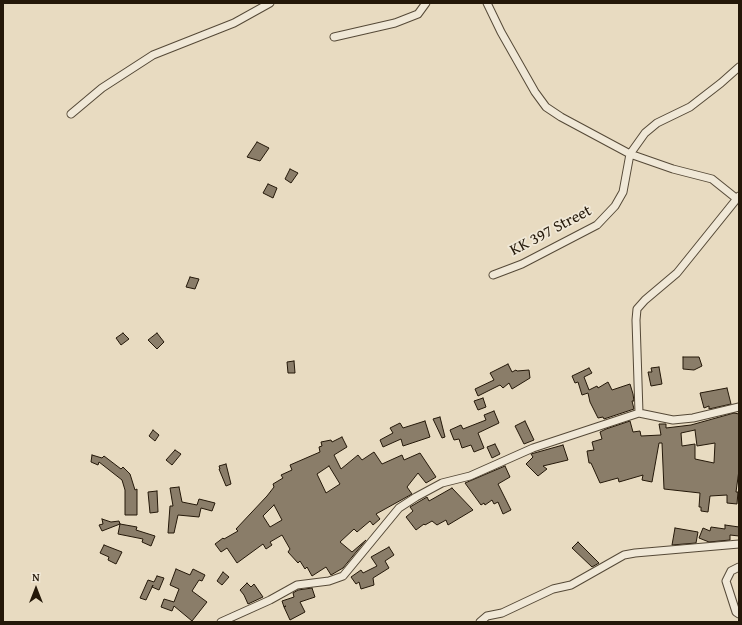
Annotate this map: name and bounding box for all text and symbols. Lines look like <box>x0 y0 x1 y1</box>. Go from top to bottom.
street label: KK 397 Street <box>507 201 595 261</box>
north arrow <box>16 569 56 609</box>
text: N <box>32 569 40 585</box>

